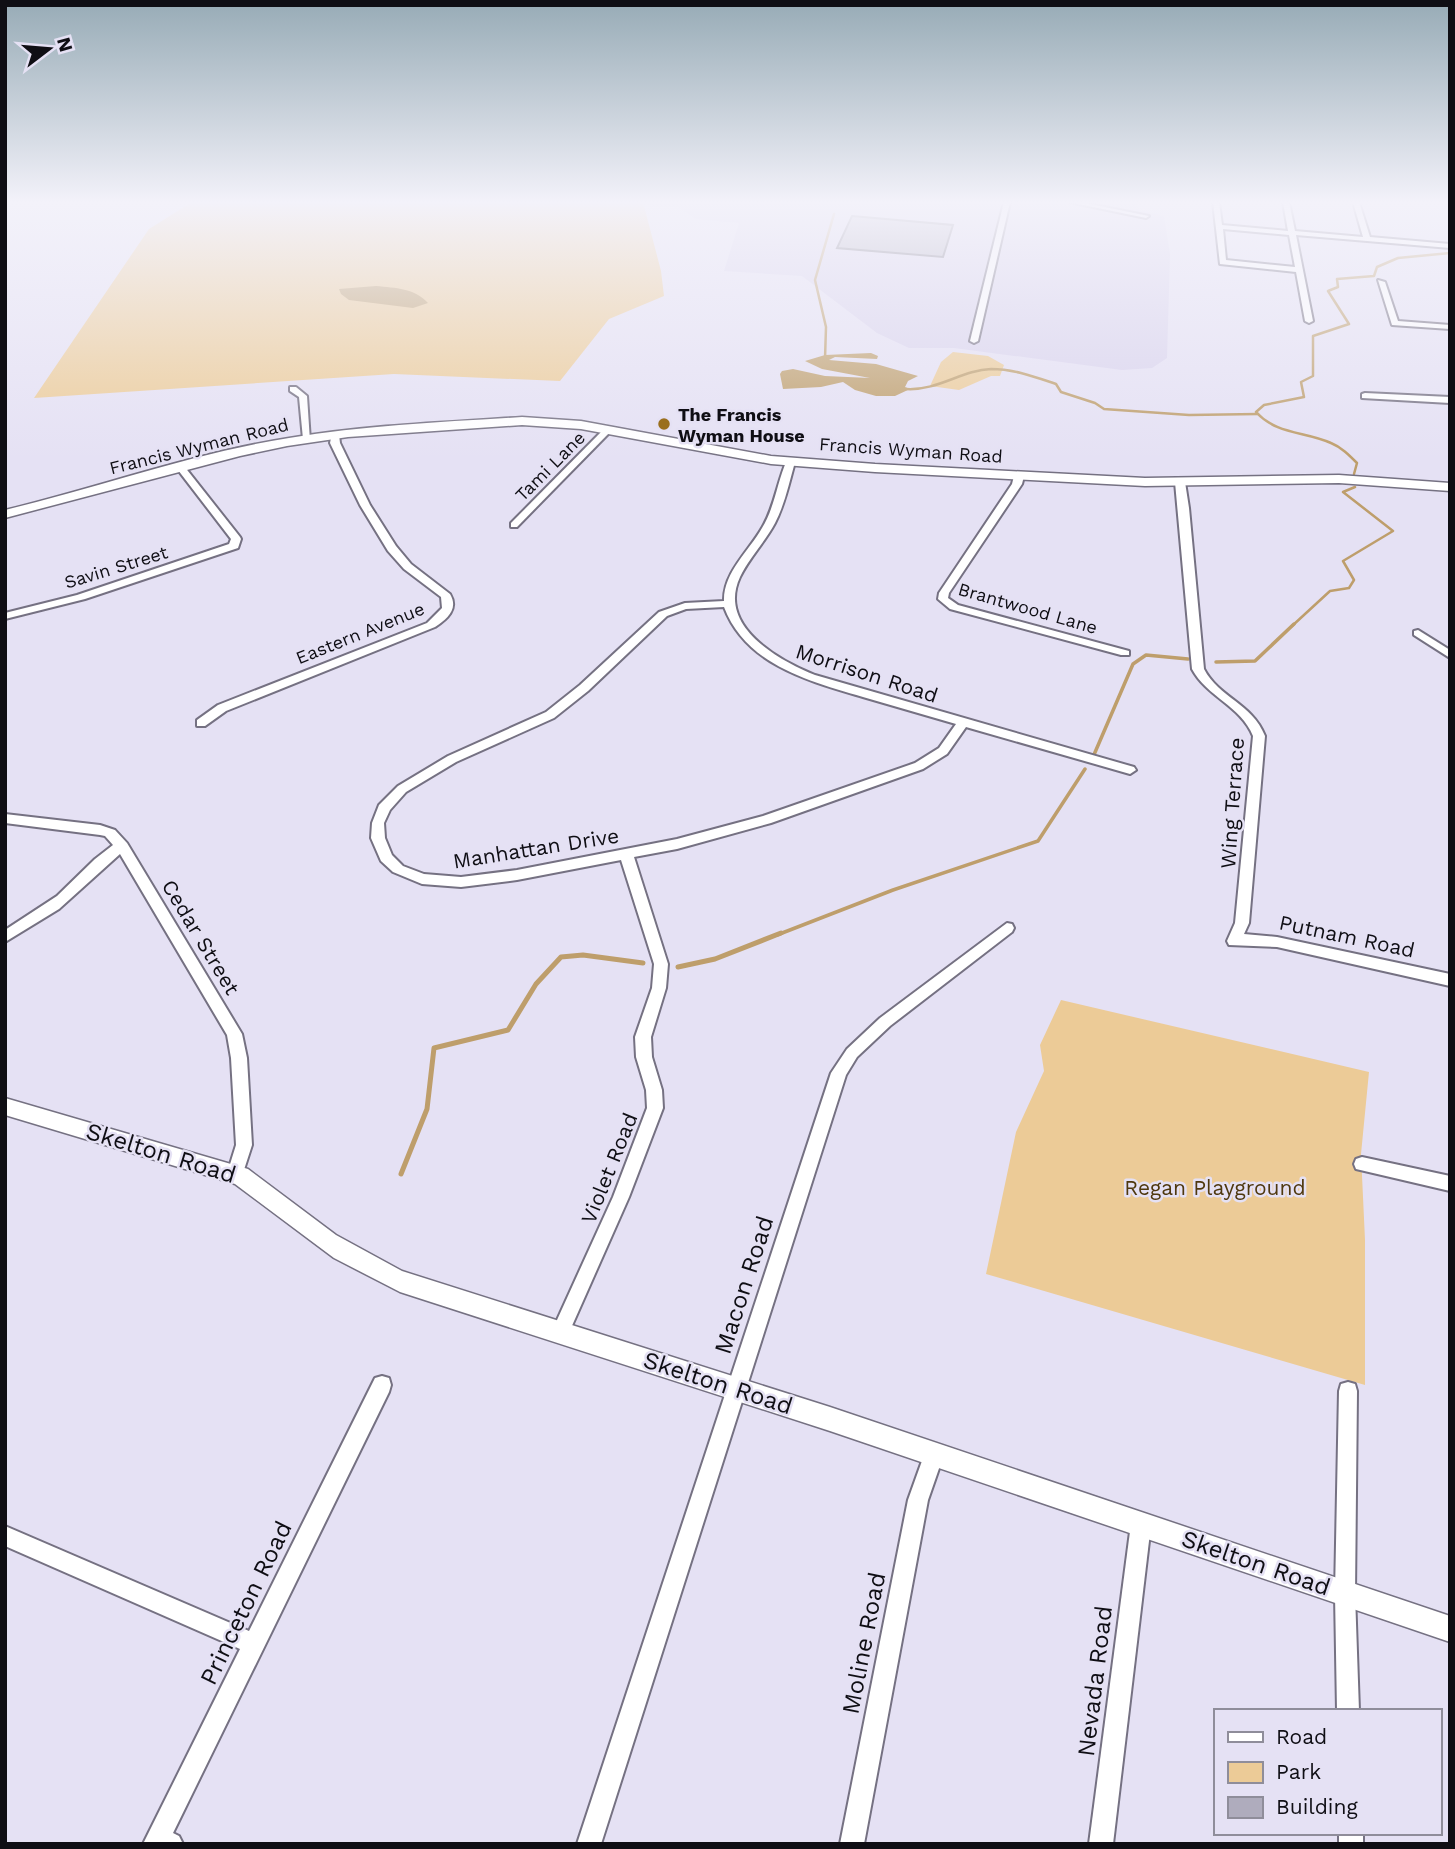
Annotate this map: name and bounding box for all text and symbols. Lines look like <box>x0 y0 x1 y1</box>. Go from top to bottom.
north arrow <box>14 14 84 84</box>
text: N <box>52 35 78 54</box>
place label: The Francis Wyman House <box>678 404 805 446</box>
street label: Francis Wyman Road <box>107 414 291 478</box>
marker: The Francis Wyman House <box>656 416 672 432</box>
street label: Tami Lane <box>511 427 589 505</box>
street label: Francis Wyman Road <box>819 433 1003 467</box>
street label: Savin Street <box>62 541 171 593</box>
street label: Brantwood Lane <box>956 578 1100 638</box>
street label: Eastern Avenue <box>293 598 427 668</box>
street label: Morrison Road <box>793 638 941 708</box>
street label: Wing Terrace <box>1215 736 1249 870</box>
street label: Manhattan Drive <box>451 823 621 873</box>
street label: Cedar Street <box>157 875 245 999</box>
street label: Putnam Road <box>1277 909 1417 963</box>
street label: Violet Road <box>575 1109 643 1227</box>
street label: Skelton Road <box>83 1117 239 1189</box>
park label: Regan Playground <box>1124 1175 1306 1200</box>
street label: Macon Road <box>709 1212 779 1358</box>
street label: Skelton Road <box>640 1346 796 1420</box>
street label: Princeton Road <box>194 1517 298 1689</box>
street label: Skelton Road <box>1178 1524 1334 1602</box>
street label: Moline Road <box>837 1570 891 1716</box>
street label: Nevada Road <box>1072 1604 1118 1758</box>
legend <box>1214 1709 1441 1835</box>
text: Road <box>1276 1724 1327 1749</box>
text: Park <box>1276 1759 1321 1784</box>
text: Building <box>1276 1794 1358 1819</box>

